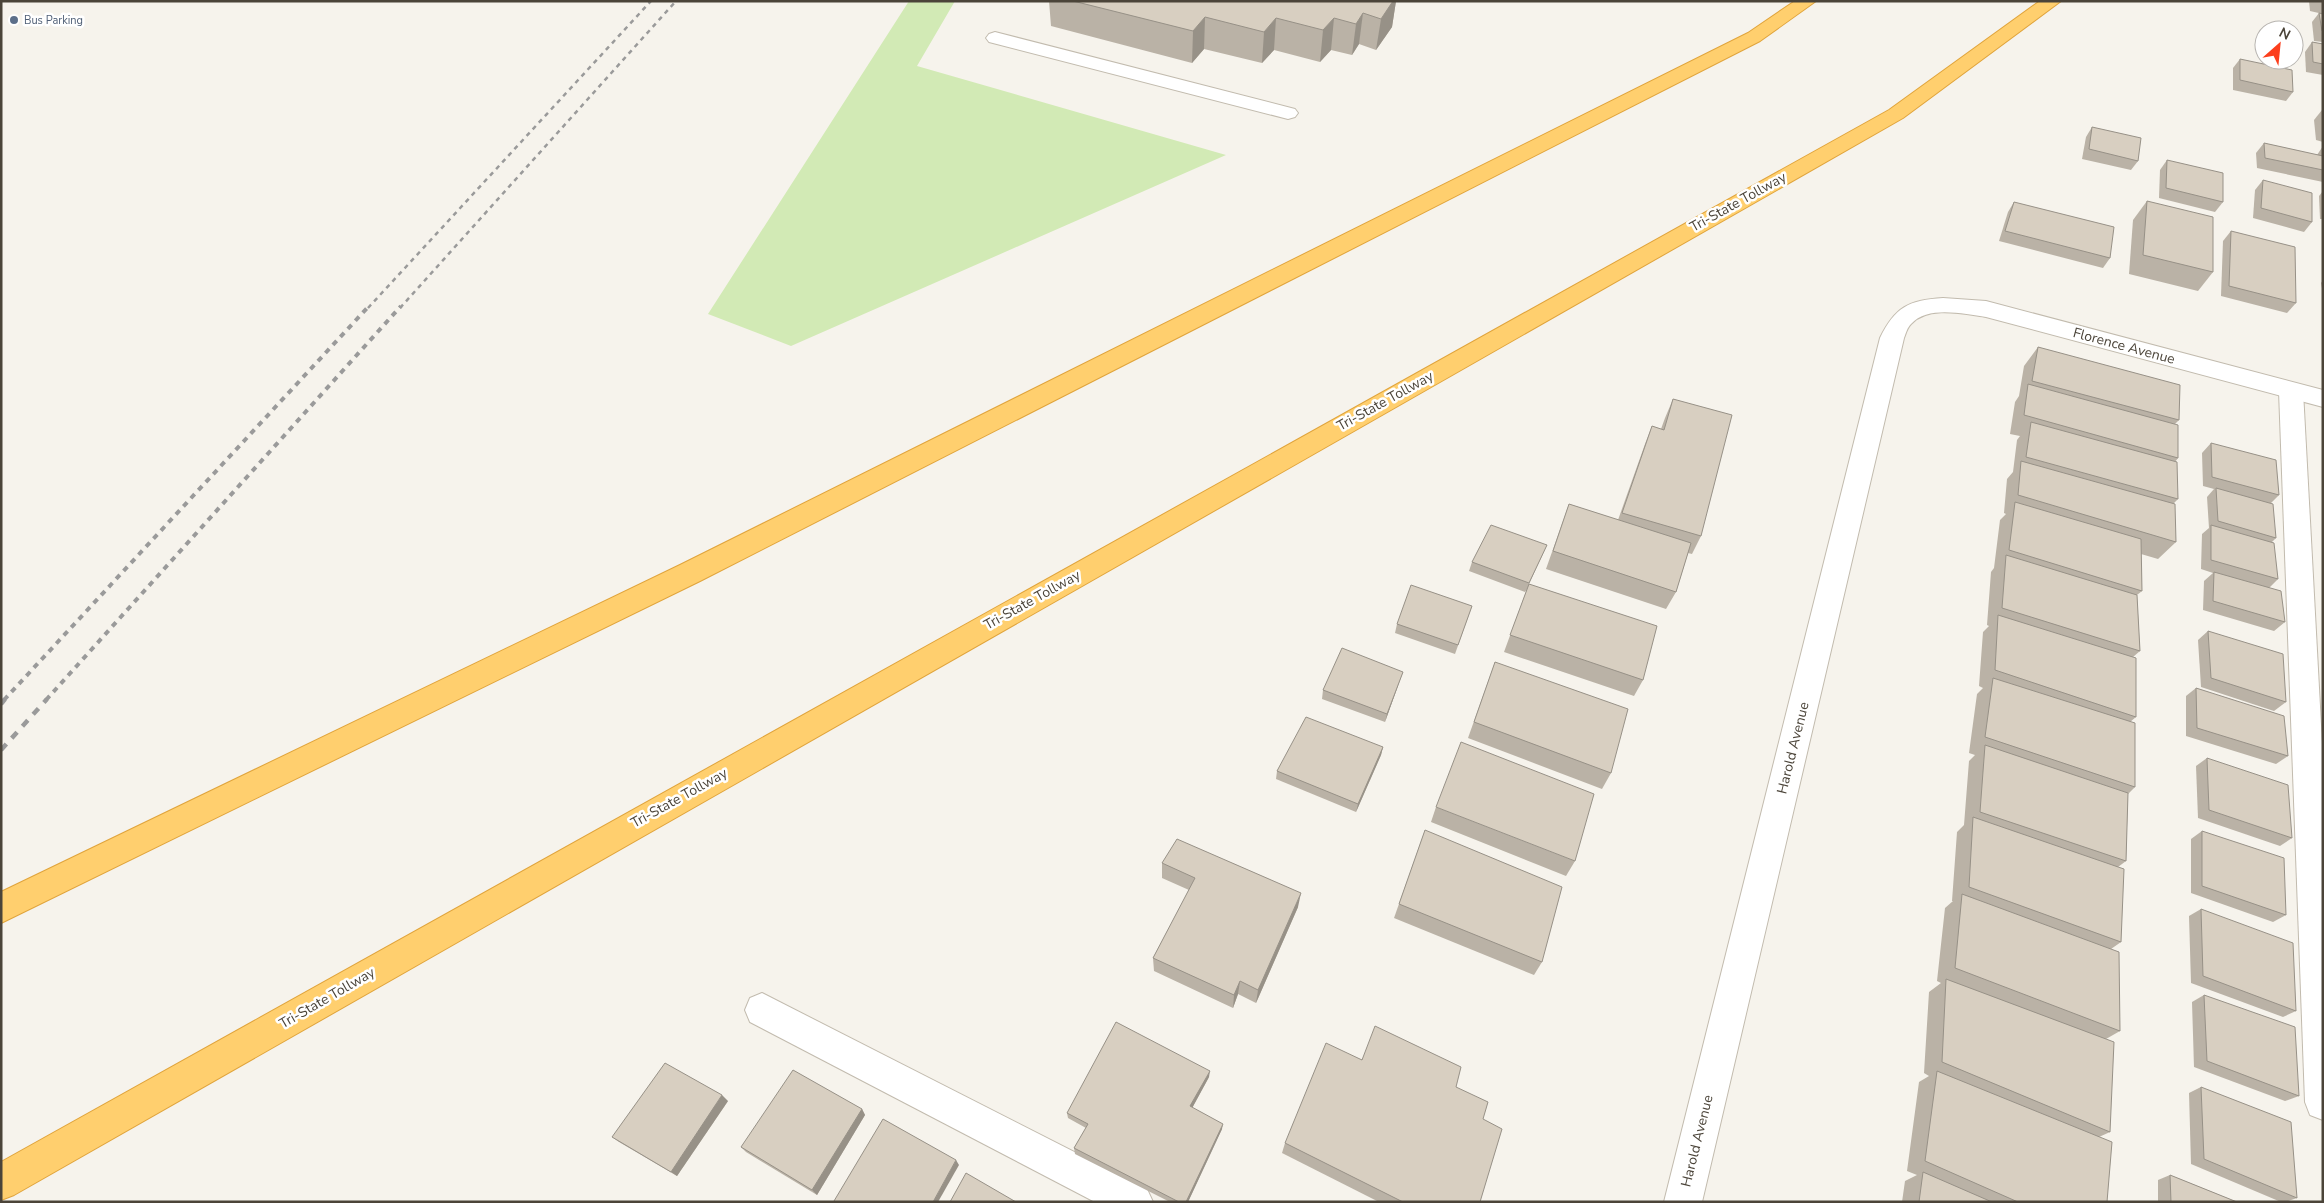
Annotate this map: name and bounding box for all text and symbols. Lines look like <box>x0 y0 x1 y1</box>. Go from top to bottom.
place label: Bus Parking <box>24 13 83 28</box>
marker: Bus Parking <box>8 14 20 26</box>
north arrow <box>2254 20 2304 70</box>
text: N <box>2276 23 2294 45</box>
street label: Tri-State Tollway <box>1686 167 1790 236</box>
street label: Florence Avenue <box>2071 323 2177 369</box>
street label: Tri-State Tollway <box>1333 366 1437 435</box>
street label: Tri-State Tollway <box>980 565 1084 634</box>
street label: Harold Avenue <box>1772 700 1814 796</box>
street label: Tri-State Tollway <box>627 763 731 832</box>
street label: Tri-State Tollway <box>276 962 379 1033</box>
street label: Harold Avenue <box>1676 1093 1718 1189</box>

